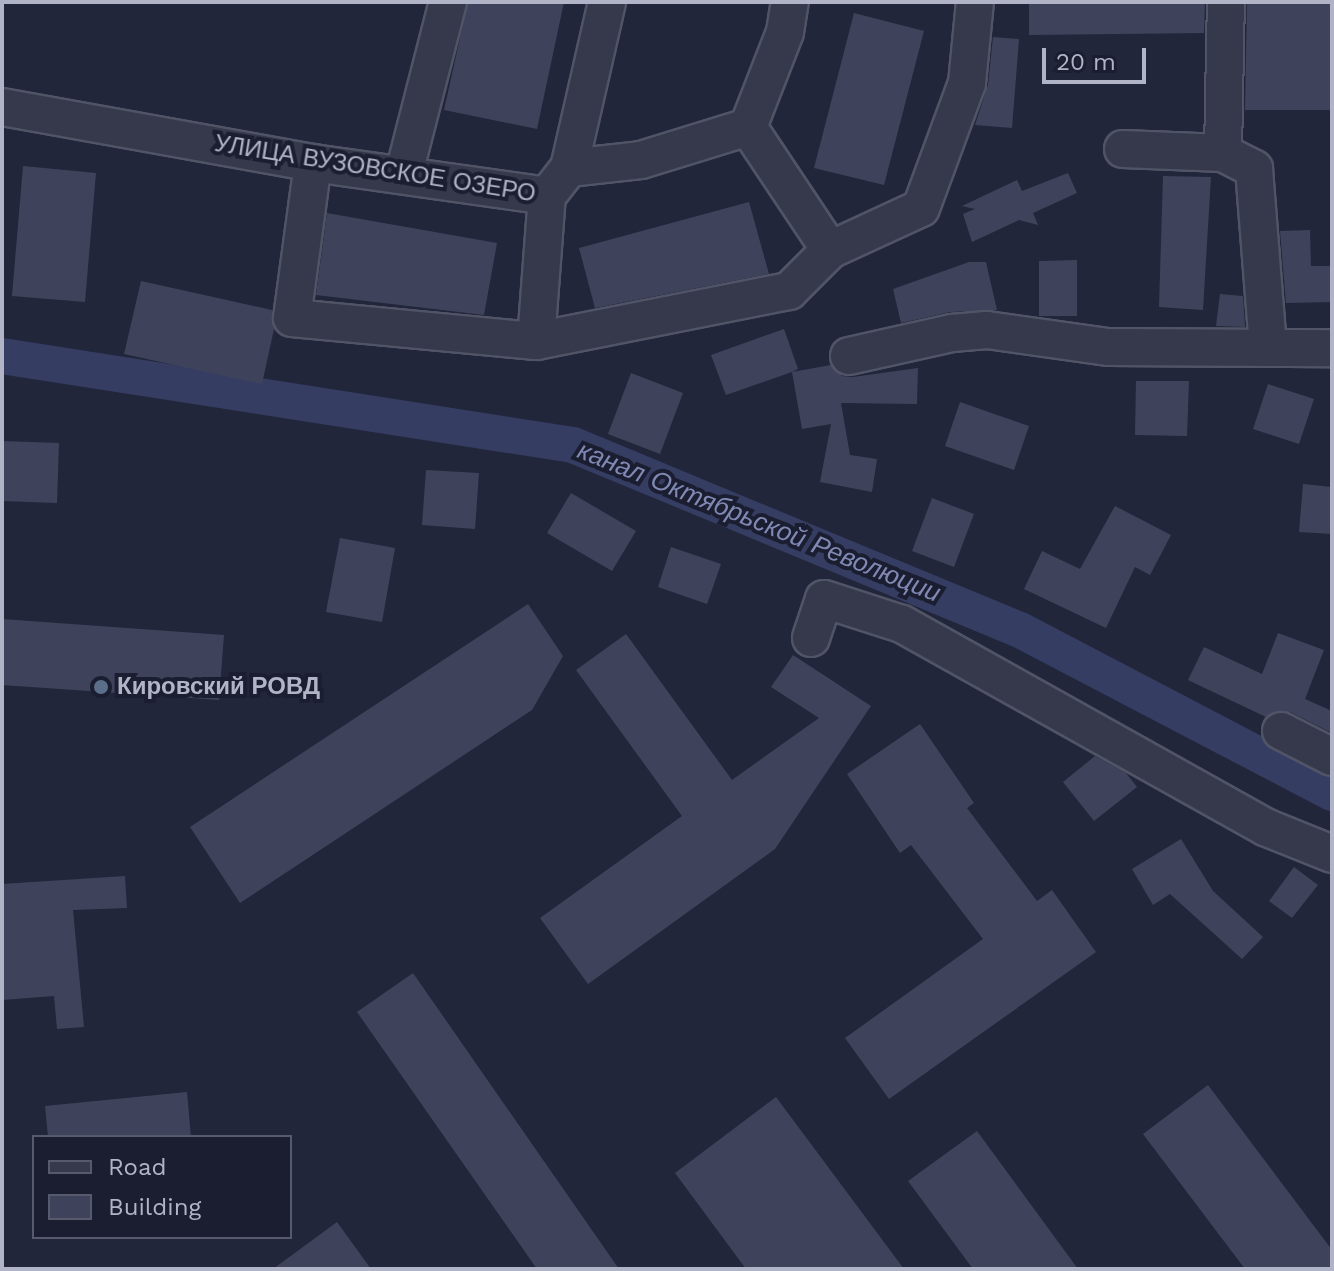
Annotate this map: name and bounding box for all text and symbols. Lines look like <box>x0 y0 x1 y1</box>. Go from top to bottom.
scale bar <box>1046 32 1150 82</box>
text: 20 m <box>1056 48 1116 76</box>
street label: УЛИЦА ВУЗОВСКОЕ ОЗЕРО <box>212 129 538 209</box>
water label: канал Октябрьской Революции <box>573 435 945 609</box>
place label: Кировский РОВД <box>117 673 320 701</box>
marker: Кировский РОВД <box>92 678 110 696</box>
legend <box>32 1135 292 1239</box>
text: Road <box>108 1153 167 1181</box>
text: Building <box>108 1193 201 1221</box>

